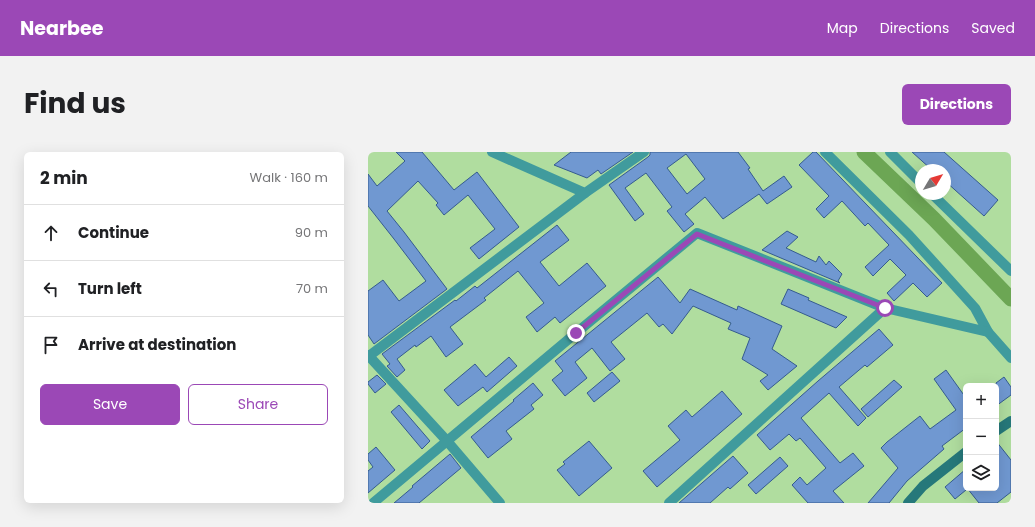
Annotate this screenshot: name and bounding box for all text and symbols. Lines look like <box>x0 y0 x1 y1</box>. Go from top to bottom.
text: Nearbee <box>20 15 103 42</box>
text: Map <box>827 18 858 38</box>
text: Directions <box>880 18 949 38</box>
text: Saved <box>971 18 1015 38</box>
text: Find us <box>24 84 126 123</box>
button: Directions <box>902 84 1011 125</box>
north arrow <box>915 164 951 200</box>
text: 2 min <box>40 166 88 190</box>
text: Walk · 160 m <box>249 168 328 187</box>
icon: ahead <box>40 222 62 244</box>
text: Continue <box>78 222 149 243</box>
text: 90 m <box>295 223 328 242</box>
icon: left <box>40 278 62 300</box>
text: Turn left <box>78 278 142 299</box>
text: 70 m <box>296 279 328 298</box>
route start <box>876 299 894 317</box>
route end <box>567 324 585 342</box>
icon: arrive <box>40 334 62 356</box>
text: Arrive at destination <box>78 334 236 355</box>
map controls <box>963 383 999 491</box>
button: + <box>963 383 999 419</box>
button: Save <box>40 384 180 425</box>
button: Share <box>188 384 328 425</box>
button: − <box>963 419 999 455</box>
button: layers <box>963 455 999 491</box>

